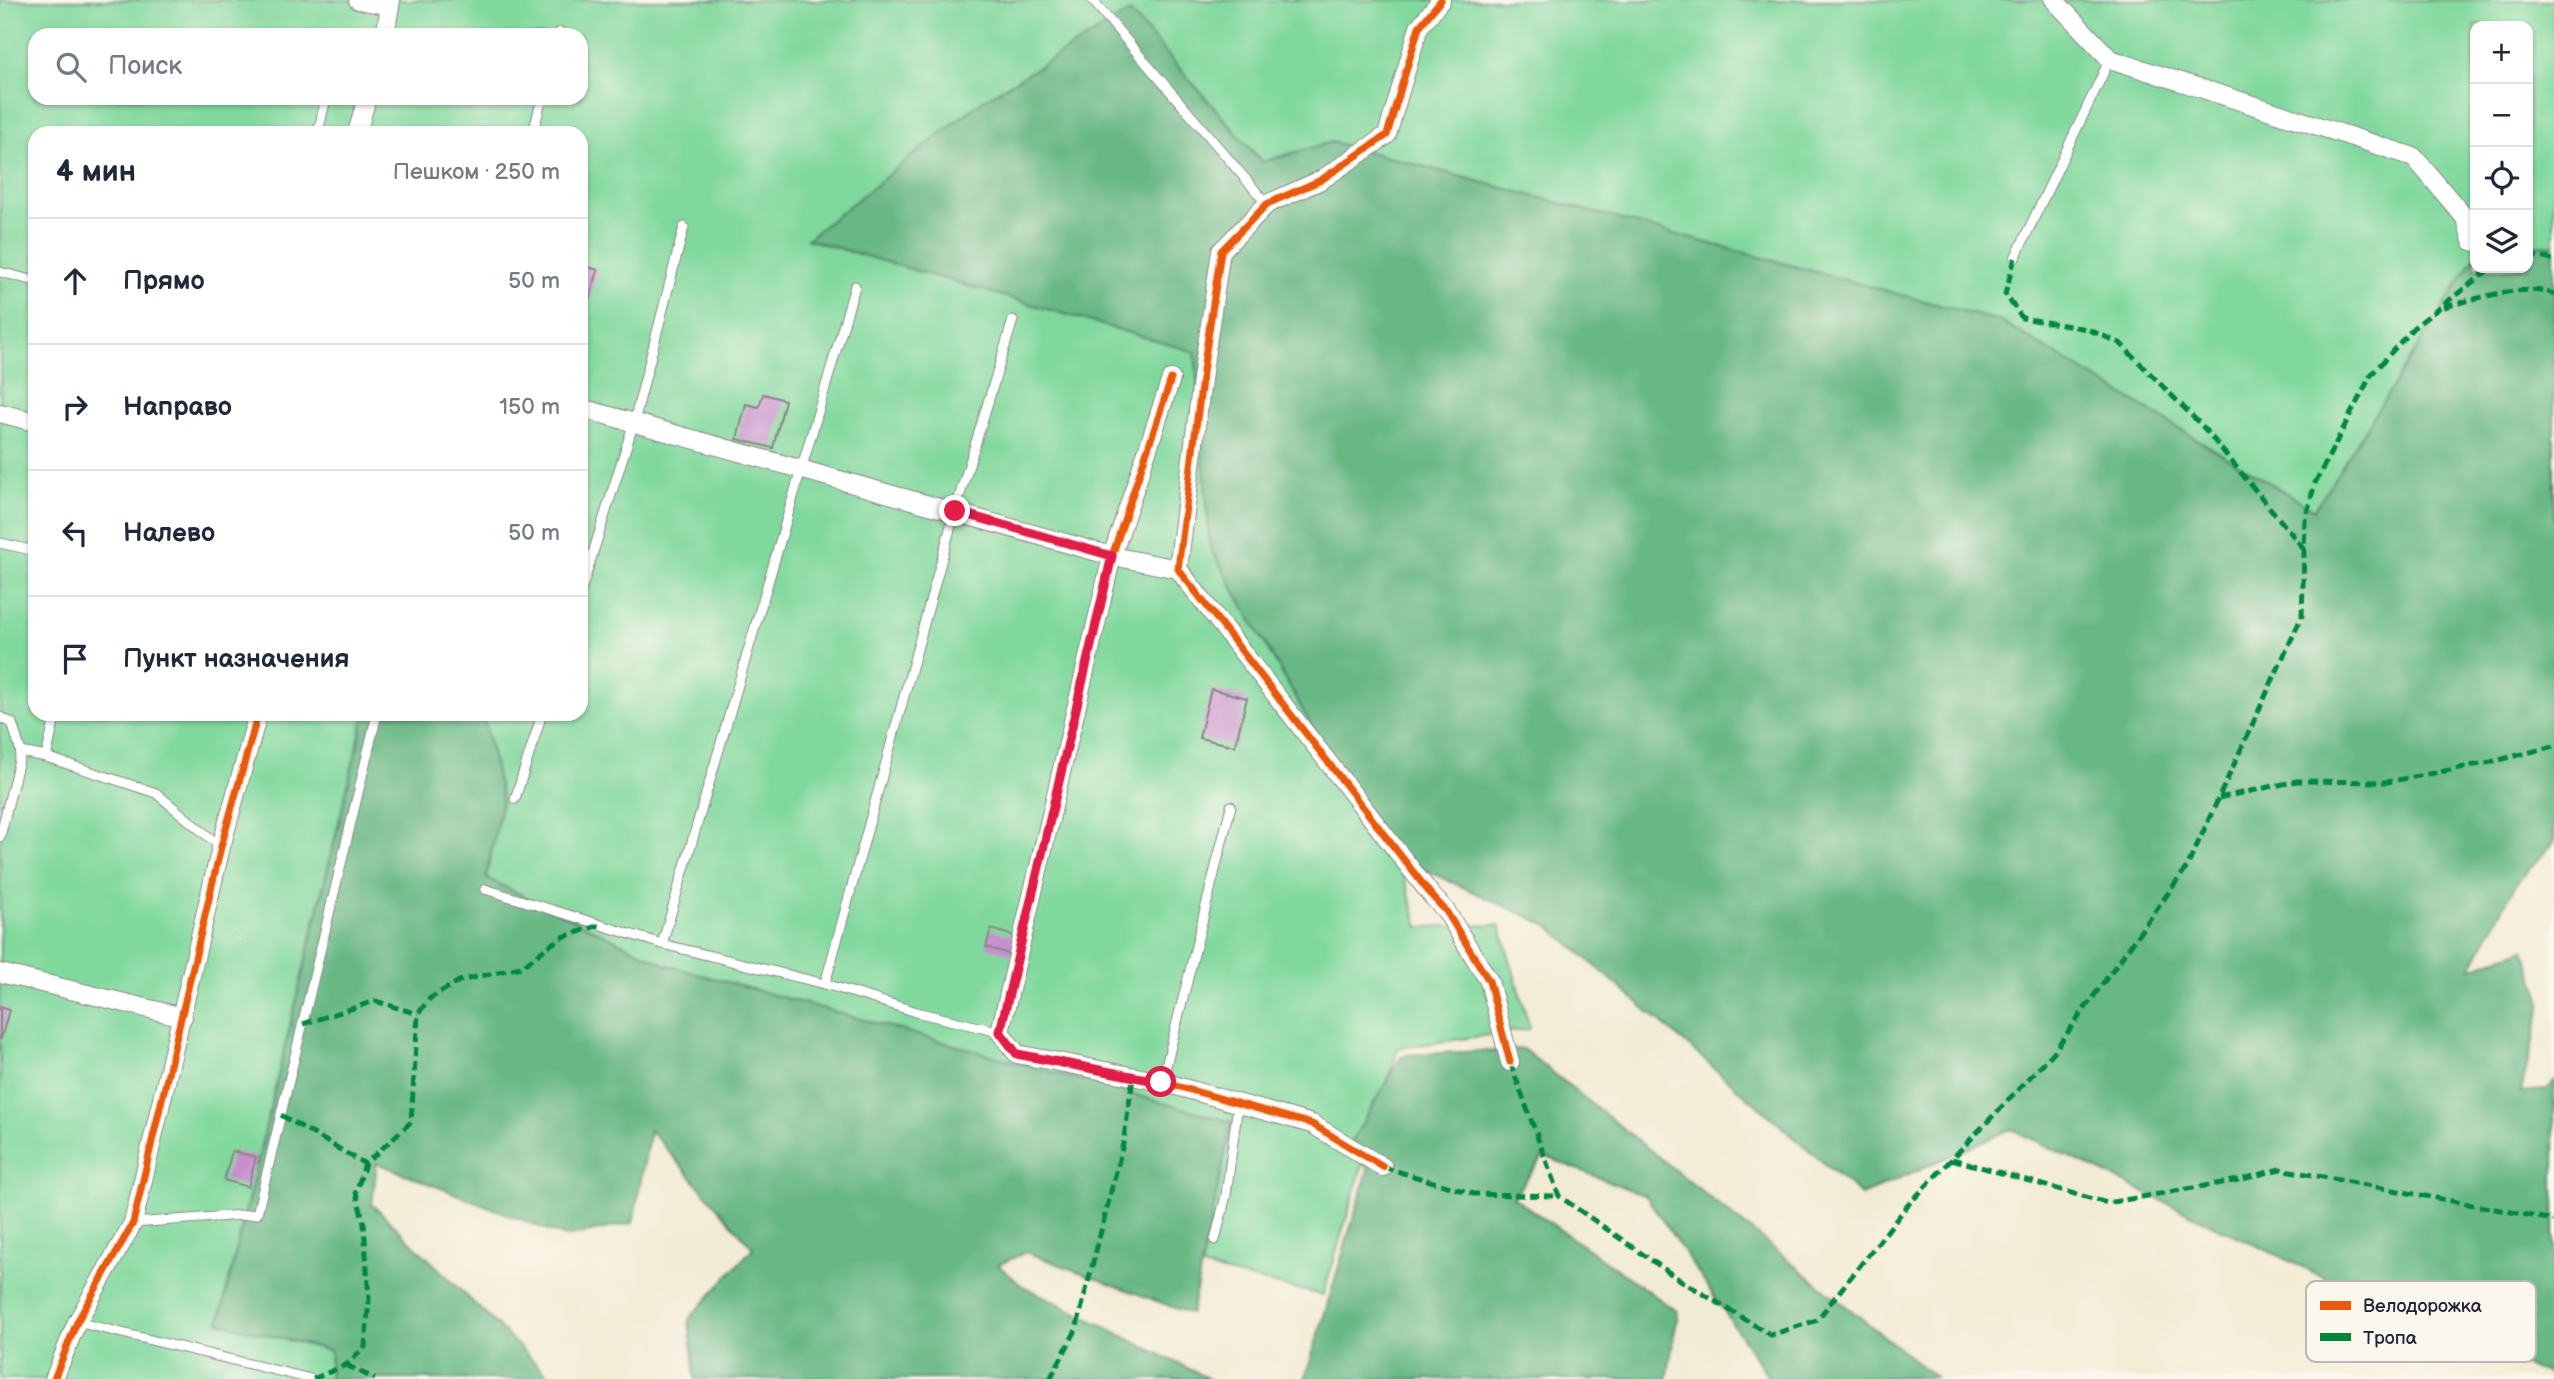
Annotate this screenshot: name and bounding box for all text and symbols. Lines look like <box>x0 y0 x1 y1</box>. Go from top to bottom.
map controls <box>2470 21 2533 273</box>
button: + <box>2470 21 2533 84</box>
search box <box>28 28 588 105</box>
icon: search <box>52 48 90 86</box>
text: Поиск <box>108 51 182 82</box>
button: − <box>2470 84 2533 147</box>
button: locate <box>2470 147 2533 210</box>
text: 4 мин <box>56 154 136 190</box>
text: Пешком · 250 m <box>393 158 560 186</box>
button: layers <box>2470 210 2533 273</box>
icon: ahead <box>56 262 94 300</box>
text: Прямо <box>123 266 205 297</box>
text: 50 m <box>508 267 560 295</box>
icon: right <box>56 388 94 426</box>
text: Направо <box>123 392 232 423</box>
text: 150 m <box>499 393 560 421</box>
route end <box>939 495 970 526</box>
icon: left <box>56 514 94 552</box>
text: Налево <box>123 518 215 549</box>
text: 50 m <box>508 519 560 547</box>
icon: arrive <box>56 640 94 678</box>
text: Пункт назначения <box>123 644 349 675</box>
route start <box>1145 1066 1176 1097</box>
legend <box>2306 1281 2536 1362</box>
text: Велодорожка <box>2363 1295 2482 1318</box>
text: Тропа <box>2363 1327 2417 1350</box>

